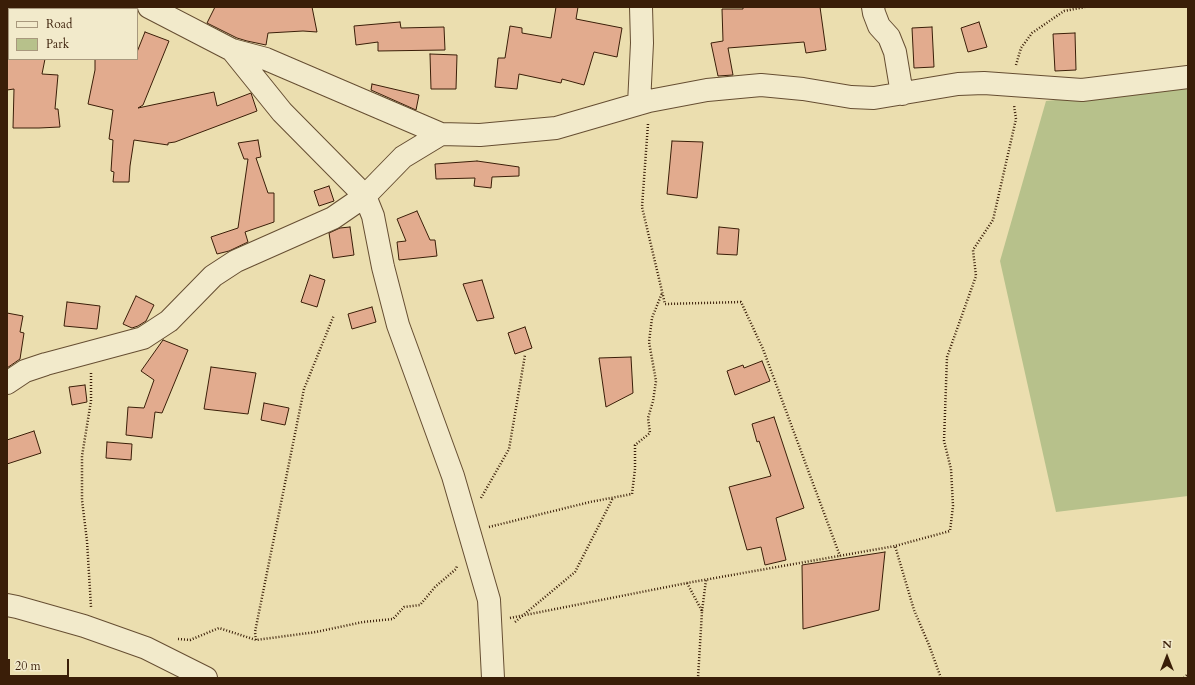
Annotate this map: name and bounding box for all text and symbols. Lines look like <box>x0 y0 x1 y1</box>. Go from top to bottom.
legend <box>8 8 138 60</box>
text: Road <box>46 16 72 32</box>
text: Park <box>46 36 69 52</box>
north arrow <box>1147 637 1187 677</box>
text: N <box>1162 637 1172 652</box>
scale bar <box>10 651 71 677</box>
text: 20 m <box>15 658 41 674</box>

